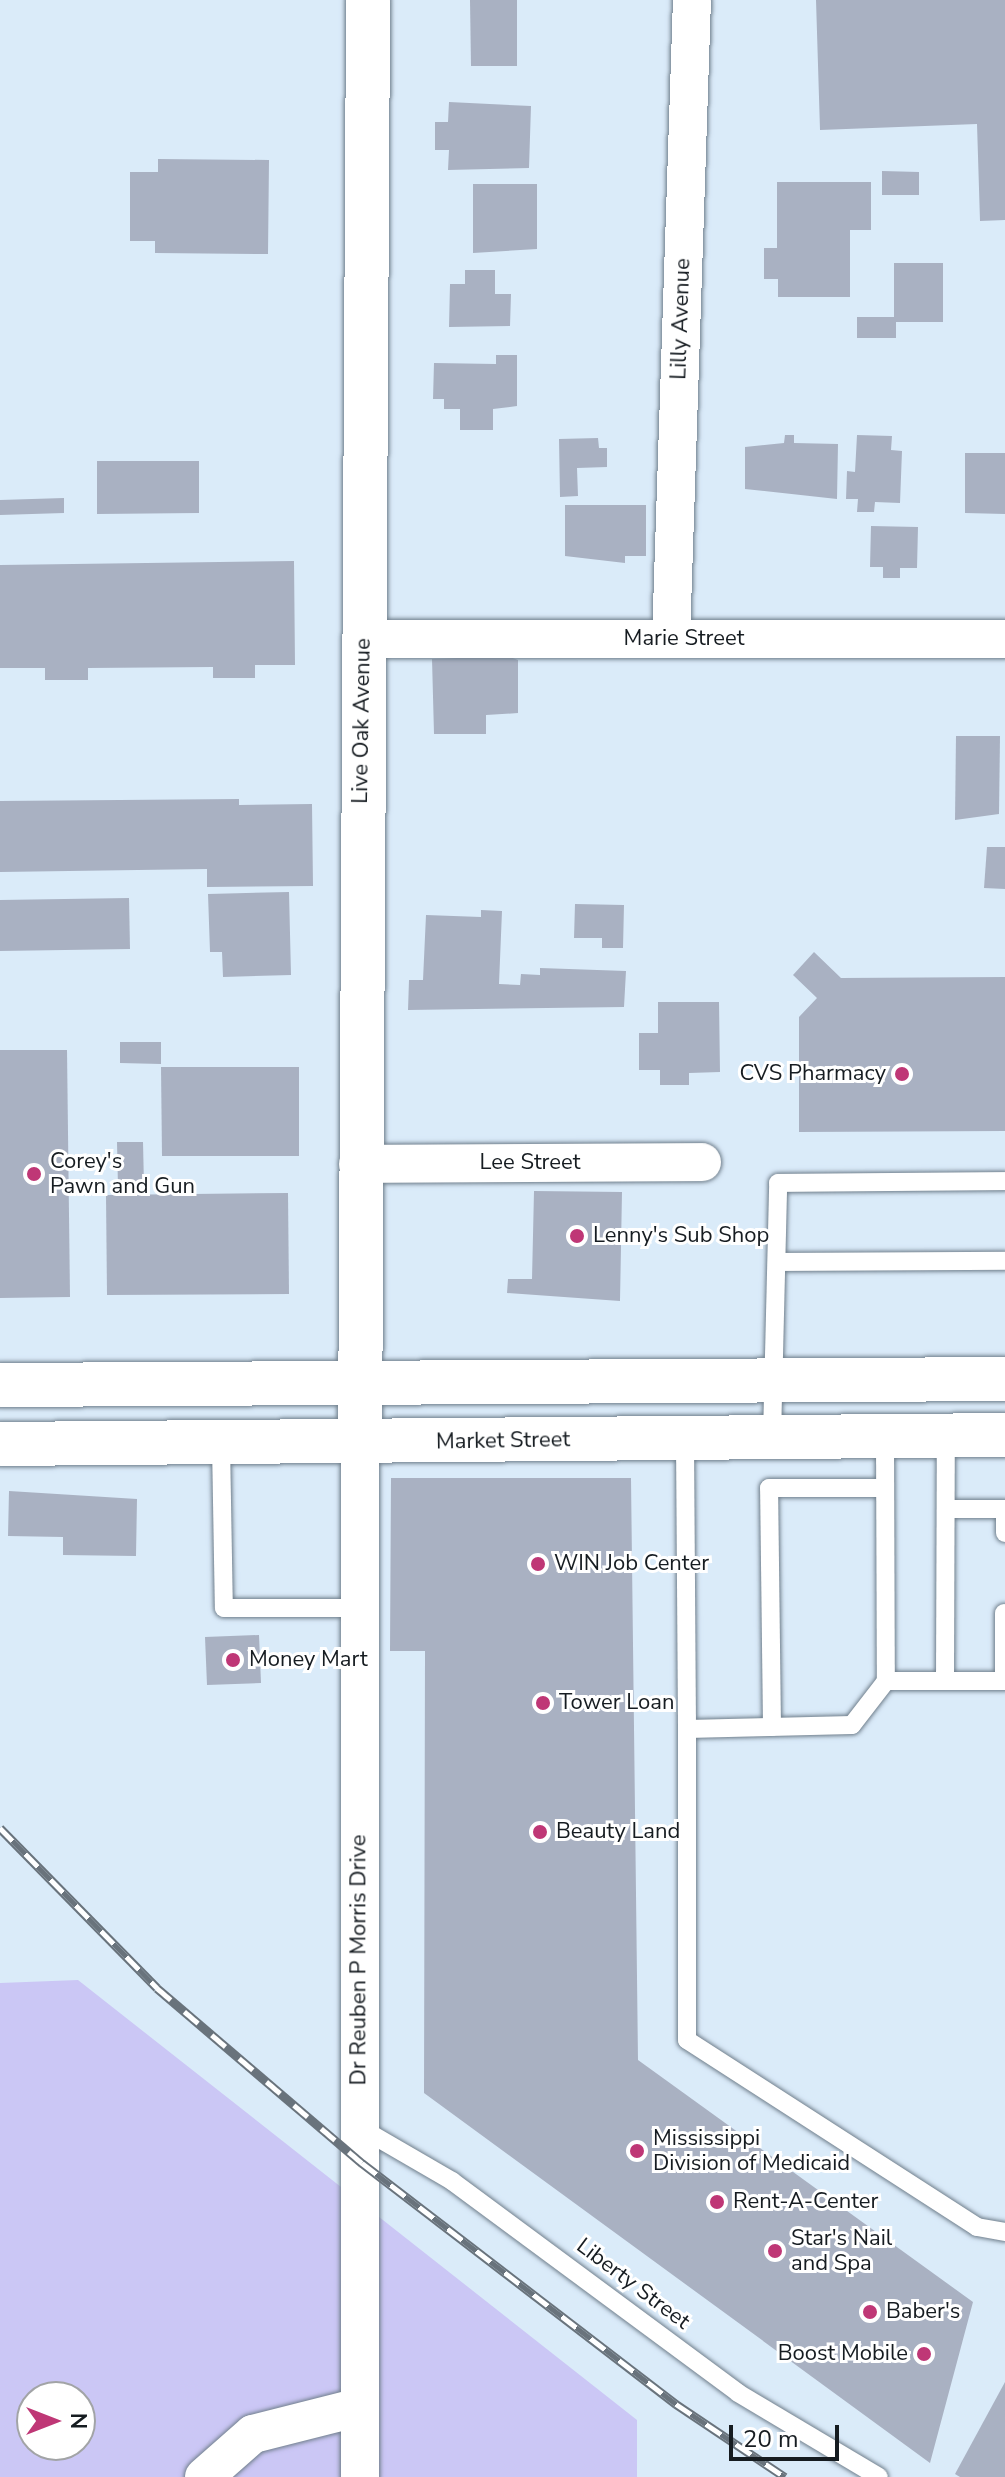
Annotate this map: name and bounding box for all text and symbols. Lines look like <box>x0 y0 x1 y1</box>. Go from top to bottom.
street label: Lilly Avenue <box>666 258 696 380</box>
street label: Marie Street <box>624 626 744 652</box>
street label: Live Oak Avenue <box>347 638 377 804</box>
place label: CVS Pharmacy <box>739 1061 886 1087</box>
marker: CVS Pharmacy <box>893 1065 911 1083</box>
place label: Corey's Pawn and Gun <box>50 1148 195 1200</box>
street label: Lee Street <box>480 1150 580 1176</box>
marker: Corey's Pawn and Gun <box>25 1165 43 1183</box>
place label: Lenny's Sub Shop <box>593 1223 769 1249</box>
marker: Lenny's Sub Shop <box>568 1227 586 1245</box>
street label: Market Street <box>436 1427 570 1455</box>
place label: WIN Job Center <box>554 1551 709 1577</box>
marker: WIN Job Center <box>529 1555 547 1573</box>
place label: Money Mart <box>249 1647 368 1673</box>
marker: Money Mart <box>224 1651 242 1669</box>
place label: Tower Loan <box>559 1690 674 1716</box>
marker: Tower Loan <box>534 1694 552 1712</box>
place label: Beauty Land <box>556 1819 680 1845</box>
marker: Beauty Land <box>531 1823 549 1841</box>
street label: Dr Reuben P Morris Drive <box>346 1835 372 2085</box>
place label: Mississippi Division of Medicaid <box>653 2125 850 2176</box>
marker: Mississippi Division of Medicaid <box>628 2142 646 2160</box>
place label: Rent-A-Center <box>733 2189 878 2215</box>
marker: Rent-A-Center <box>708 2193 726 2211</box>
place label: Star's Nail and Spa <box>791 2225 892 2276</box>
street label: Liberty Street <box>571 2233 695 2335</box>
marker: Star's Nail and Spa <box>766 2242 784 2260</box>
place label: Baber's <box>886 2299 960 2325</box>
marker: Baber's <box>861 2303 879 2321</box>
place label: Boost Mobile <box>778 2341 908 2367</box>
marker: Boost Mobile <box>915 2345 933 2363</box>
north arrow <box>16 2381 96 2461</box>
scale bar <box>733 2409 843 2459</box>
text: N <box>63 2413 93 2429</box>
text: 20 m <box>743 2423 799 2455</box>

